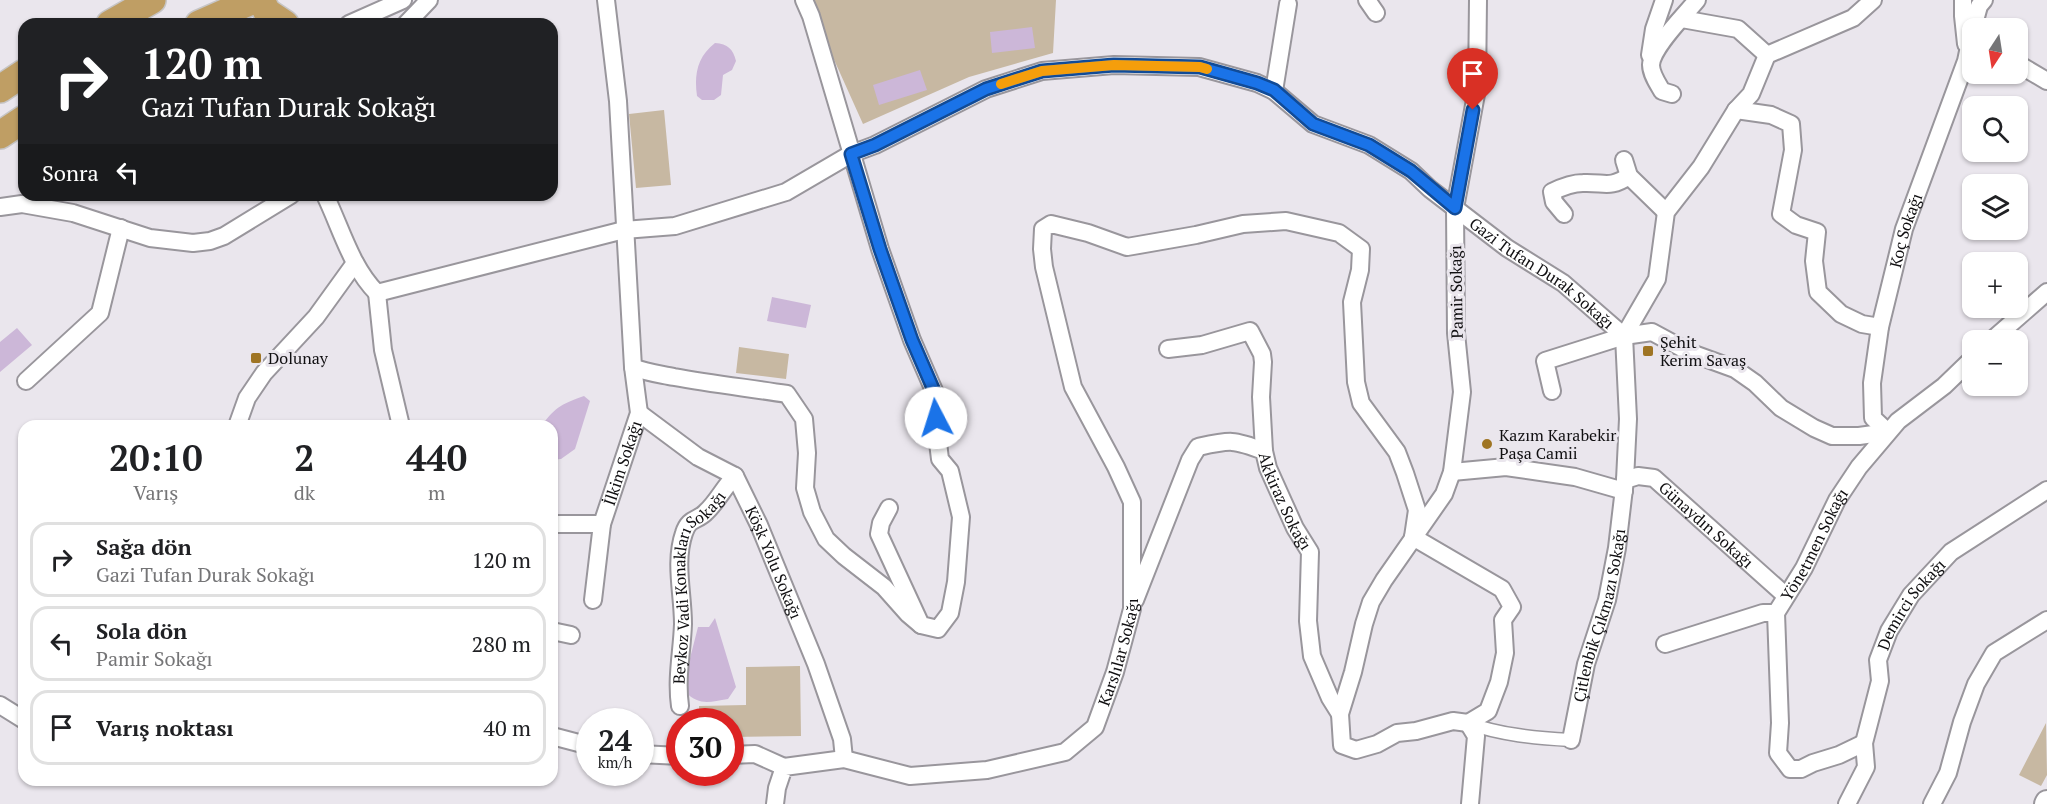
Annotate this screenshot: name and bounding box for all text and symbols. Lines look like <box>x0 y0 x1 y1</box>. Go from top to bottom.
north arrow <box>1962 18 2028 84</box>
map controls <box>1962 18 2028 396</box>
text: 120 m <box>141 35 262 91</box>
icon: right <box>42 42 120 120</box>
pin <box>1447 48 1498 110</box>
icon: arrive <box>1456 57 1489 90</box>
text: Gazi Tufan Durak Sokağı <box>141 89 436 125</box>
button: search <box>1962 96 2028 162</box>
icon: left <box>111 156 144 189</box>
text: Sonra <box>42 158 99 187</box>
button: layers <box>1962 174 2028 240</box>
street label: Koç Sokağı <box>1884 190 1927 270</box>
street label: Gazi Tufan Durak Sokağı <box>1465 212 1619 334</box>
street label: Pamir Sokağı <box>1444 245 1468 339</box>
button: + <box>1962 252 2028 318</box>
button: − <box>1962 330 2028 396</box>
place label: Şehit Kerim Savaş <box>1660 331 1746 371</box>
marker: Şehit Kerim Savaş <box>1641 344 1655 358</box>
place label: Dolunay <box>268 347 329 369</box>
marker: Dolunay <box>249 351 263 365</box>
position arrow <box>904 386 968 450</box>
street label: İlkim Sokağı <box>598 417 647 508</box>
place label: Kazım Karabekir Paşa Camii <box>1499 424 1617 464</box>
text: 20:10 <box>109 434 203 481</box>
text: 2 <box>294 434 315 481</box>
text: 440 <box>406 434 467 481</box>
marker: Kazım Karabekir Paşa Camii <box>1480 437 1494 451</box>
street label: Akkiraz Sokağı <box>1254 450 1317 554</box>
street label: Günaydın Sokağı <box>1654 476 1758 573</box>
text: Varış <box>133 479 178 506</box>
text: dk <box>294 479 315 506</box>
text: m <box>428 479 445 506</box>
street label: Yönetmen Sokağı <box>1775 484 1853 605</box>
street label: Beykoz Vadi Konakları Sokağı <box>668 486 731 685</box>
street label: Köşk Yolu Sokağı <box>740 502 807 622</box>
street label: Çitlenbik Çıkmazı Sokağı <box>1568 527 1630 704</box>
text: Sağa dön <box>96 532 192 561</box>
icon: right <box>45 543 78 576</box>
text: 120 m <box>471 545 531 574</box>
street label: Demirci Sokağı <box>1872 554 1950 653</box>
text: Gazi Tufan Durak Sokağı <box>96 561 315 588</box>
street label: Karslılar Sokağı <box>1093 598 1143 709</box>
text: Sola dön <box>96 616 187 645</box>
icon: left <box>45 627 78 660</box>
text: 280 m <box>471 629 531 658</box>
text: Pamir Sokağı <box>96 645 213 672</box>
speed limit sign: 30 <box>666 708 744 786</box>
icon: arrive <box>45 711 78 744</box>
text: Varış noktası <box>96 713 234 742</box>
text: 40 m <box>483 713 531 742</box>
text: 24 <box>598 720 632 760</box>
text: km/h <box>598 752 632 772</box>

